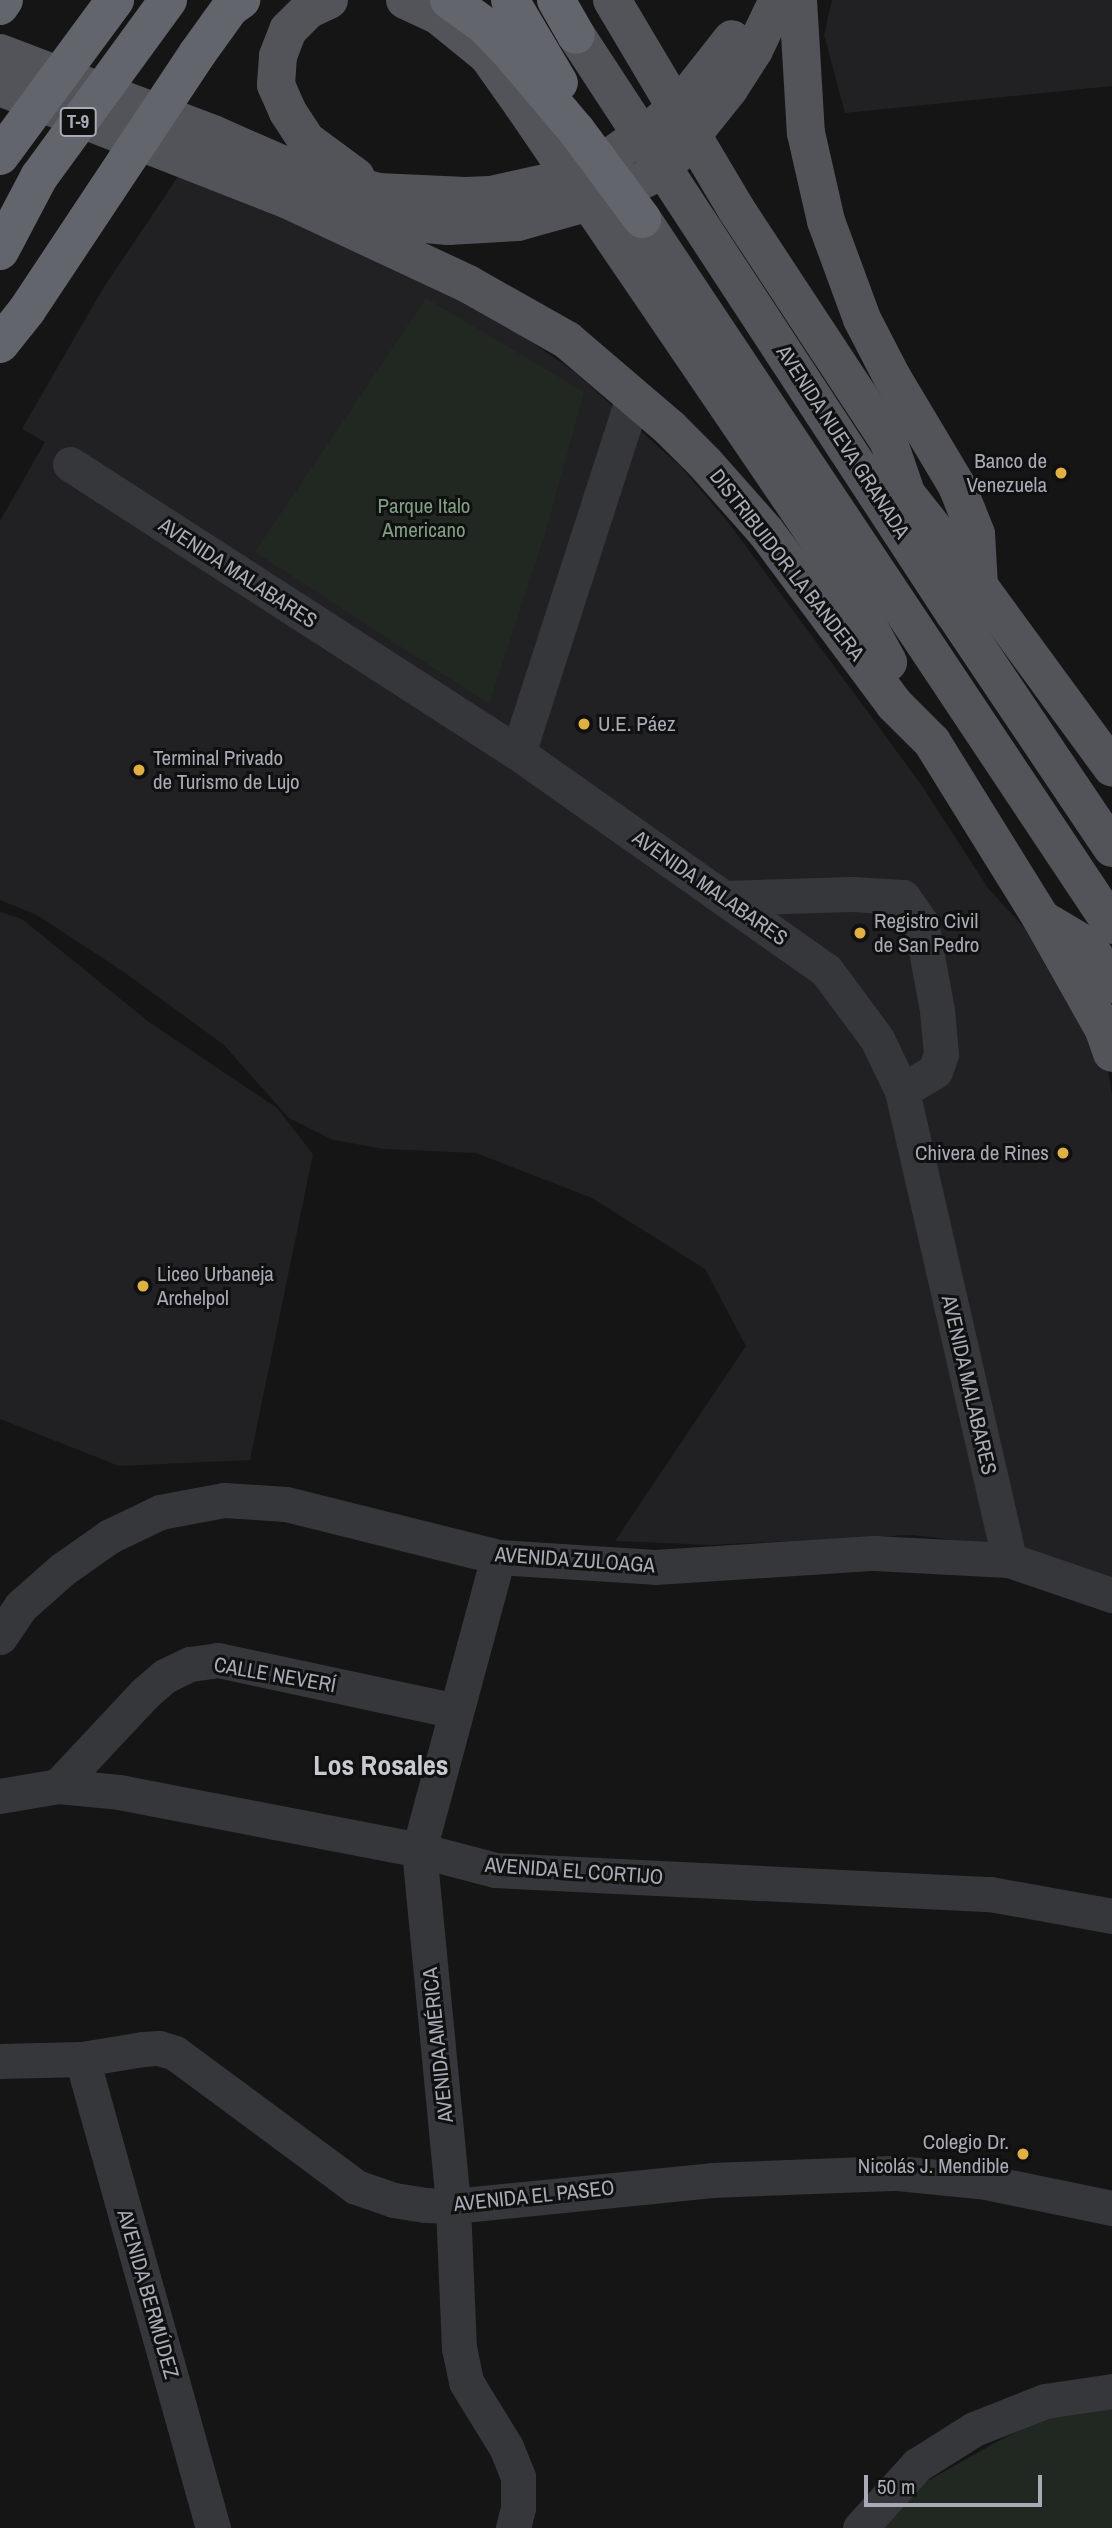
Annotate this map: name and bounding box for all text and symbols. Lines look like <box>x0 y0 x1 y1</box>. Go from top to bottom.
road number: T-9 <box>59 106 97 138</box>
street label: AVENIDA NUEVA GRANADA <box>771 340 915 544</box>
place label: Banco de Venezuela <box>967 448 1047 498</box>
street label: DISTRIBUIDOR LA BANDERA <box>704 464 870 666</box>
marker: Banco de Venezuela <box>1053 465 1069 481</box>
park label: Parque Italo Americano <box>378 493 470 543</box>
street label: AVENIDA MALABARES <box>154 512 322 634</box>
place label: U.E. Páez <box>598 711 676 737</box>
marker: U.E. Páez <box>576 716 592 732</box>
place label: Terminal Privado de Turismo de Lujo <box>153 745 300 795</box>
marker: Terminal Privado de Turismo de Lujo <box>131 762 147 778</box>
street label: AVENIDA MALABARES <box>627 825 793 951</box>
place label: Registro Civil de San Pedro <box>874 908 979 958</box>
marker: Registro Civil de San Pedro <box>852 925 868 941</box>
place label: Chivera de Rines <box>915 1140 1049 1166</box>
marker: Chivera de Rines <box>1055 1145 1071 1161</box>
place label: Liceo Urbaneja Archelpol <box>157 1261 274 1311</box>
marker: Liceo Urbaneja Archelpol <box>135 1278 151 1294</box>
street label: AVENIDA MALABARES <box>936 1292 1002 1478</box>
street label: AVENIDA ZULOAGA <box>494 1542 656 1578</box>
street label: CALLE NEVERÍ <box>212 1652 338 1698</box>
district label: Los Rosales <box>313 1748 449 1782</box>
street label: AVENIDA EL CORTIJO <box>483 1852 665 1890</box>
street label: AVENIDA AMÉRICA <box>417 1965 459 2125</box>
place label: Colegio Dr. Nicolás J. Mendible <box>858 2129 1009 2179</box>
marker: Colegio Dr. Nicolás J. Mendible <box>1015 2146 1031 2162</box>
street label: AVENIDA EL PASEO <box>452 2175 616 2217</box>
street label: AVENIDA BERMÚDEZ <box>112 2206 184 2382</box>
scale bar <box>867 2462 1046 2506</box>
text: 50 m <box>877 2472 915 2501</box>

